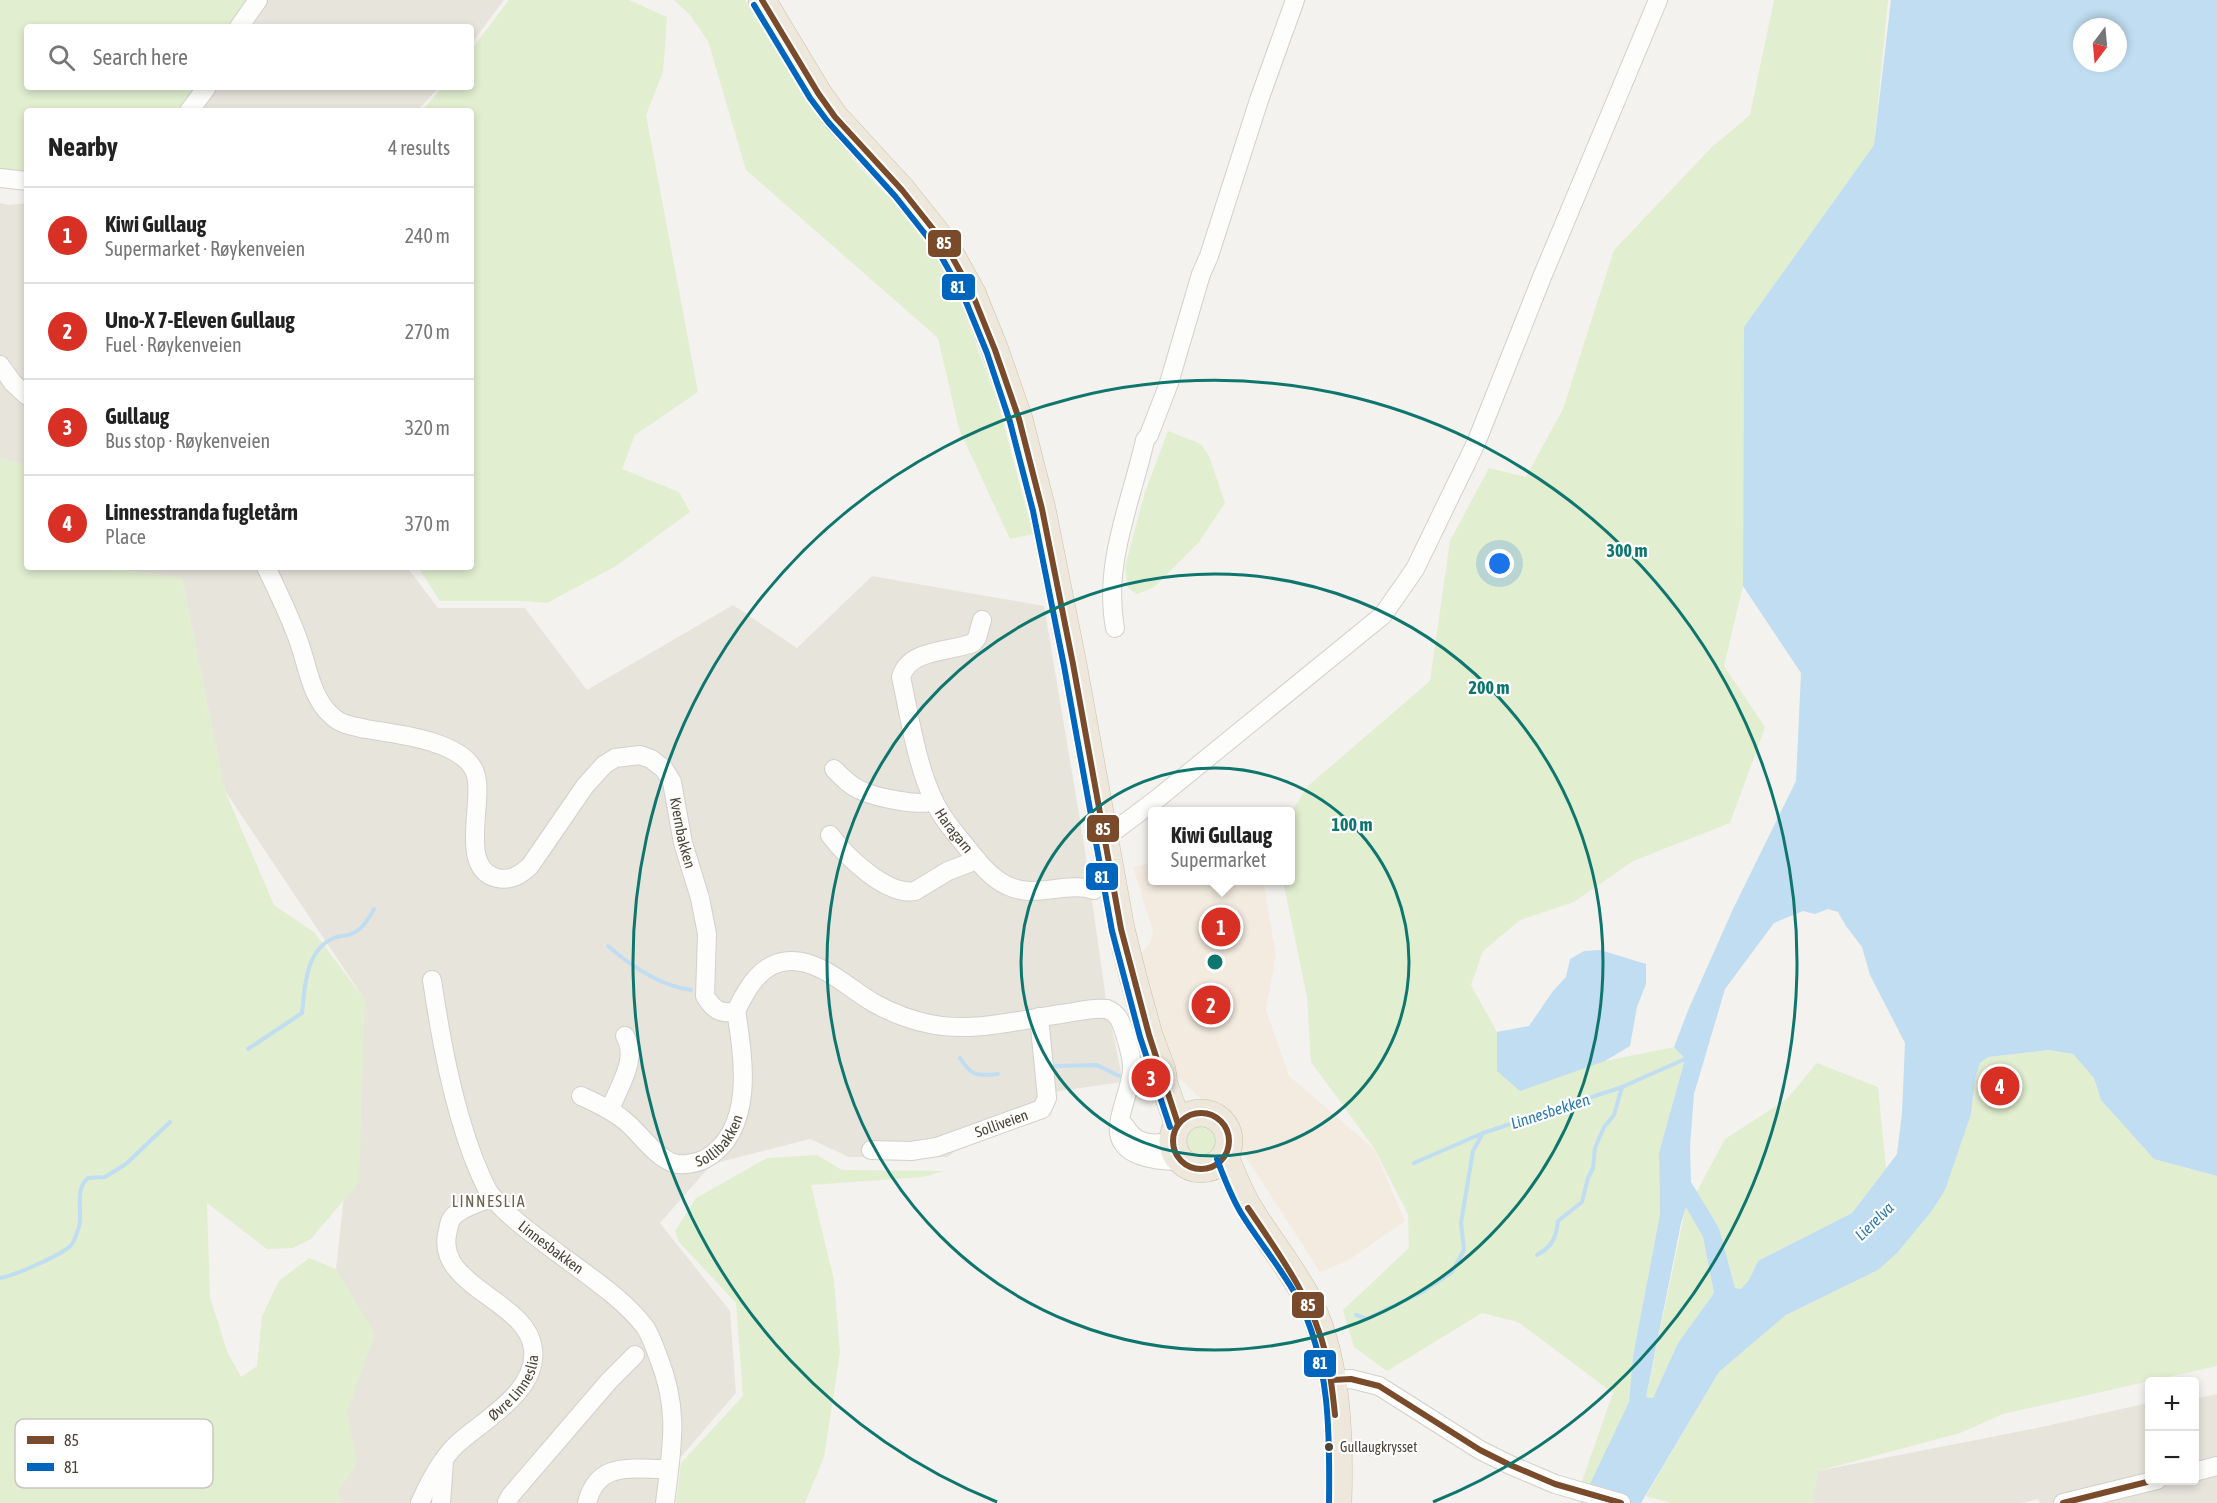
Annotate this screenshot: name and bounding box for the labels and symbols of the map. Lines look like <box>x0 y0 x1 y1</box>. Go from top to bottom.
north arrow <box>2073 18 2127 72</box>
line badge: 85 <box>927 229 962 258</box>
text: 85 <box>936 234 952 252</box>
line badge: 81 <box>941 273 976 301</box>
text: 81 <box>950 278 966 296</box>
text: 300 m <box>1607 540 1647 561</box>
your location <box>1485 549 1514 578</box>
text: 200 m <box>1469 677 1509 698</box>
street label: Kvernbakken <box>667 796 699 870</box>
street label: Haragarn <box>932 805 977 856</box>
line badge: 85 <box>1086 814 1120 843</box>
text: 100 m <box>1332 814 1372 835</box>
text: 85 <box>1095 820 1111 838</box>
line badge: 81 <box>1085 862 1119 891</box>
text: 81 <box>1094 868 1110 886</box>
pin: 1 <box>1202 904 1240 950</box>
centre of rings <box>1205 952 1225 972</box>
pin: 2 <box>1192 982 1230 1028</box>
pin: 3 <box>1132 1056 1170 1100</box>
pin: 4 <box>1980 1064 2020 1108</box>
water label: Linnesbekken <box>1508 1090 1592 1132</box>
street label: Solliveien <box>973 1106 1030 1141</box>
street label: Sollibakken <box>693 1113 746 1170</box>
district label: LINNESLIA <box>452 1192 526 1210</box>
water label: Lierelva <box>1851 1198 1897 1244</box>
street label: Linnesbakken <box>515 1217 587 1277</box>
line badge: 85 <box>1291 1291 1325 1319</box>
text: 85 <box>1300 1296 1316 1314</box>
line badge: 81 <box>1303 1349 1337 1378</box>
street label: Øvre Linneslia <box>485 1354 541 1424</box>
text: 81 <box>1312 1354 1328 1372</box>
legend <box>15 1419 213 1488</box>
text: 85 <box>64 1431 79 1449</box>
place label: Gullaugkrysset <box>1340 1439 1417 1455</box>
marker: Gullaugkrysset <box>1323 1441 1335 1453</box>
text: 81 <box>64 1458 79 1476</box>

